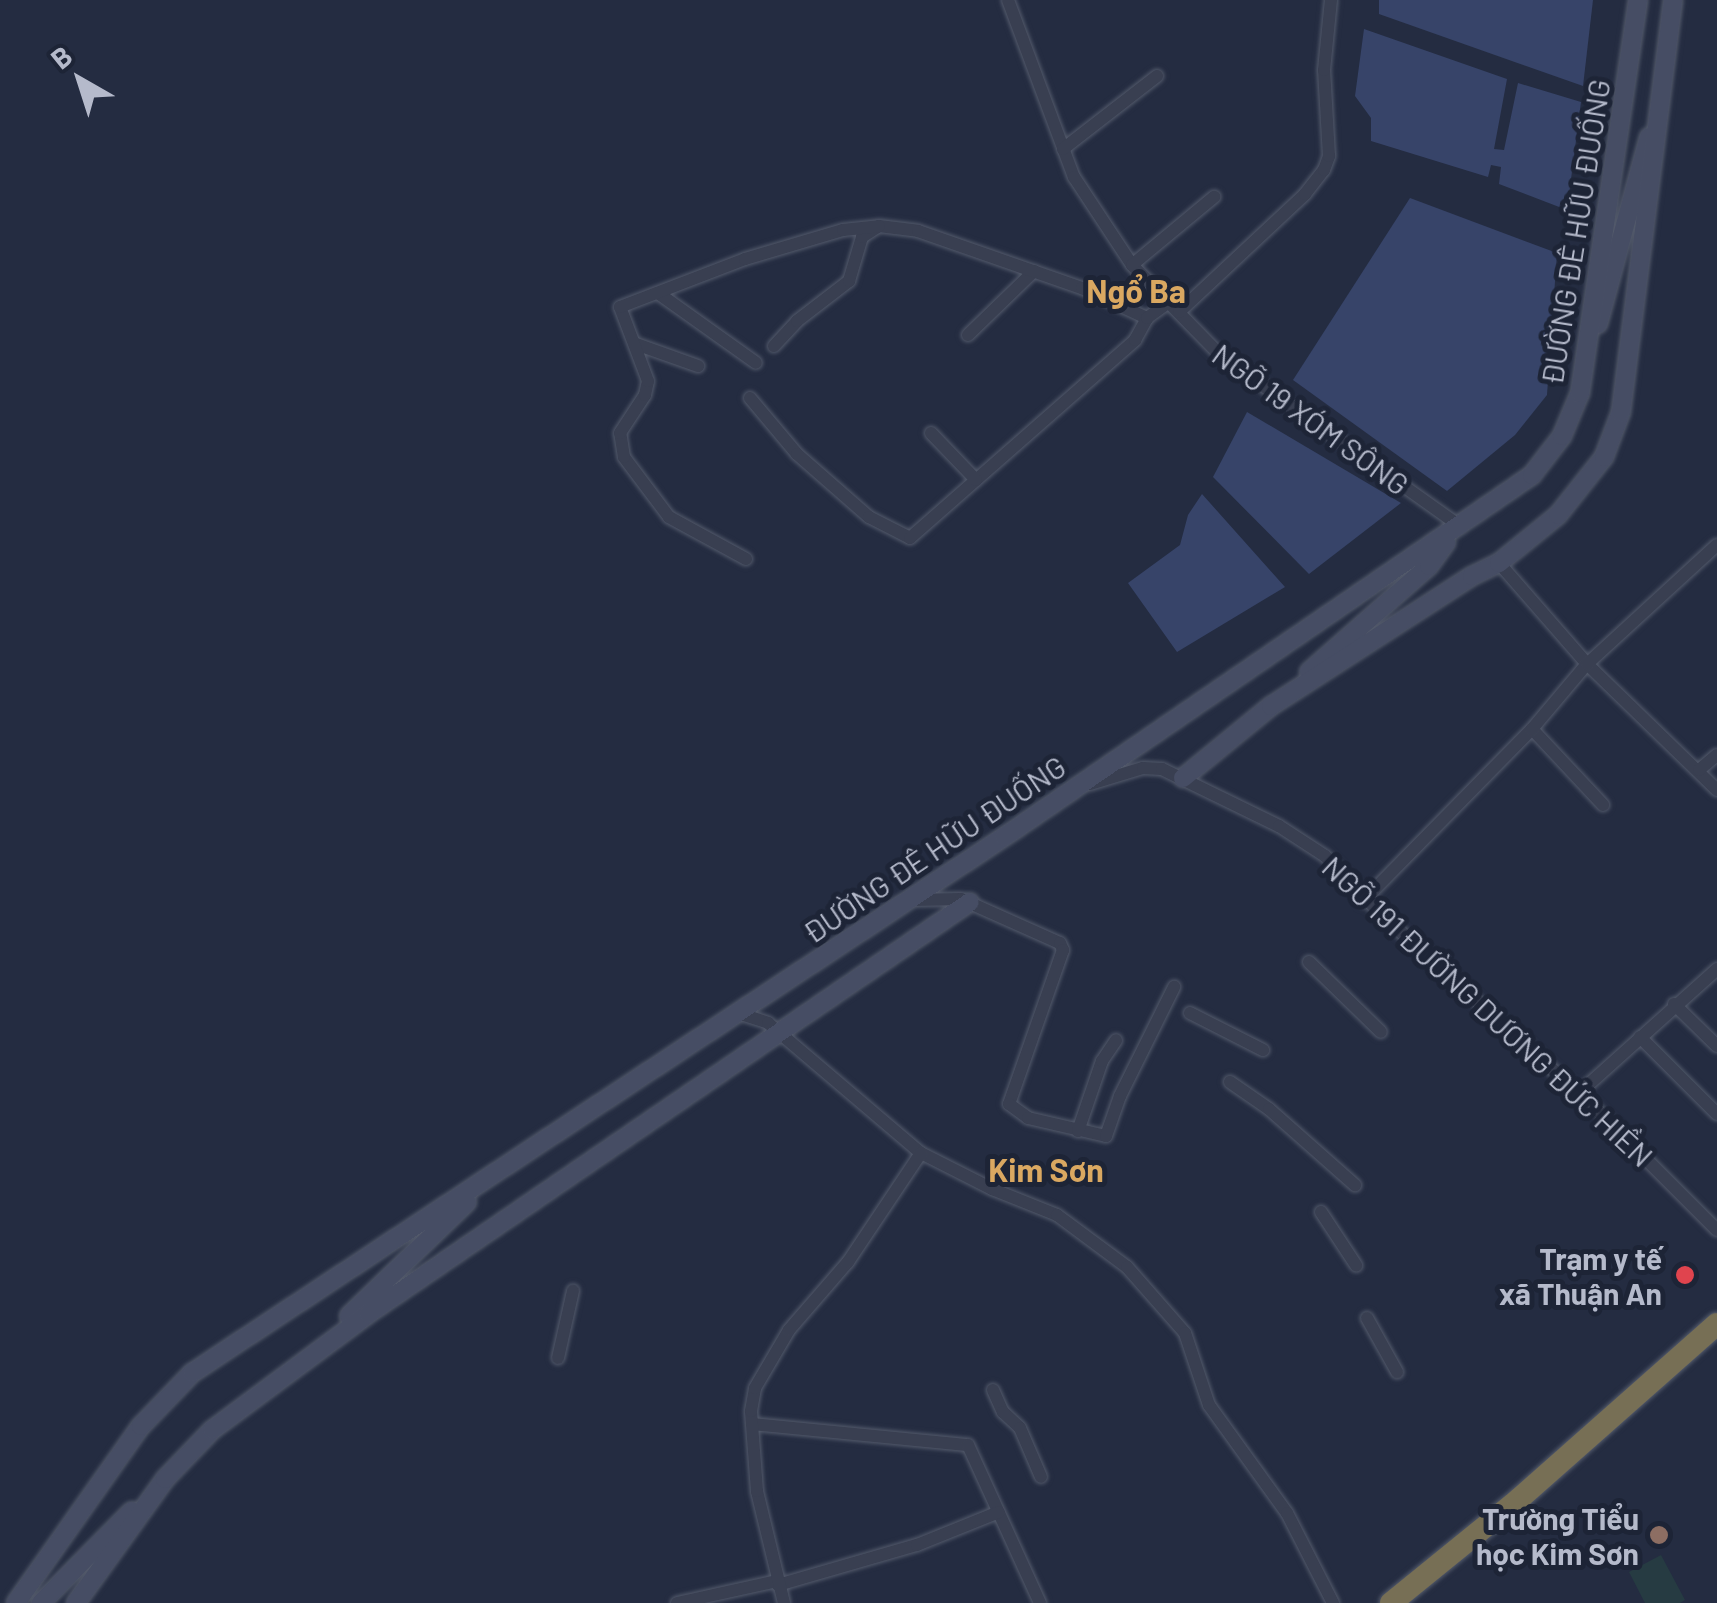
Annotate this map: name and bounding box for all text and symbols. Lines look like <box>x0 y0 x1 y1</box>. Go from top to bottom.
north arrow <box>30 30 130 130</box>
text: B <box>44 38 79 75</box>
street label: ĐƯỜNG ĐÊ HỮU ĐUỐNG <box>1533 77 1617 387</box>
district label: Ngổ Ba <box>1086 271 1186 309</box>
street label: NGÕ 19 XÓM SÔNG <box>1206 336 1416 502</box>
street label: ĐƯỜNG ĐÊ HỮU ĐUỐNG <box>796 748 1072 950</box>
street label: NGÕ 191 ĐƯỜNG DƯƠNG ĐỨC HIỀN <box>1315 848 1661 1174</box>
district label: Kim Sơn <box>988 1150 1104 1188</box>
place label: Trạm y tế xã Thuận An <box>1499 1240 1662 1310</box>
marker: Trạm y tế xã Thuận An <box>1672 1262 1698 1288</box>
place label: Trường Tiểu học Kim Sơn <box>1476 1500 1639 1570</box>
marker: Trường Tiểu học Kim Sơn <box>1648 1524 1670 1546</box>

